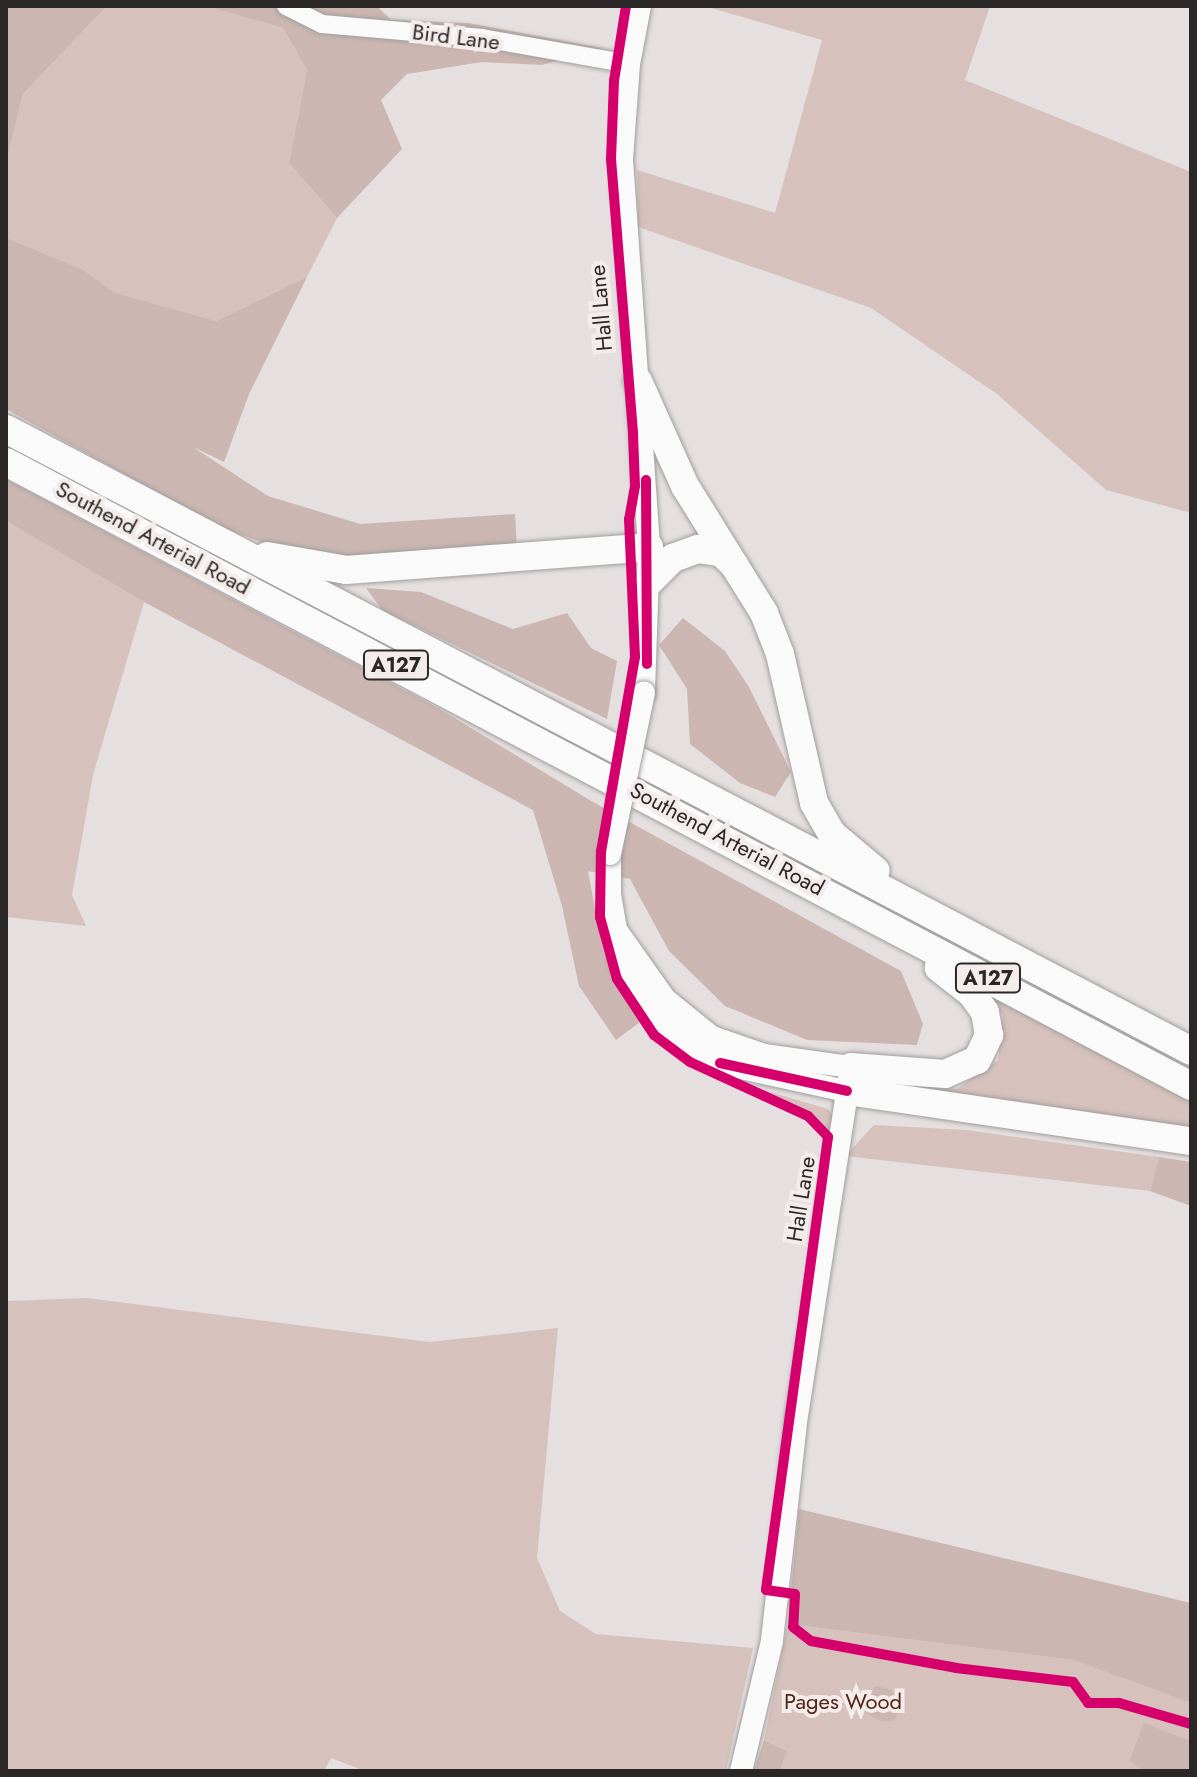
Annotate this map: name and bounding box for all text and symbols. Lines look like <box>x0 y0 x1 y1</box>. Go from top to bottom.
street label: Bird Lane <box>411 19 501 55</box>
street label: Hall Lane <box>584 264 618 352</box>
street label: Southend Arterial Road <box>51 476 255 600</box>
road number: A127 <box>362 649 430 681</box>
street label: Southend Arterial Road <box>625 777 829 901</box>
road number: A127 <box>954 962 1022 994</box>
street label: Hall Lane <box>781 1154 821 1244</box>
park label: Pages Wood <box>784 1689 902 1715</box>

